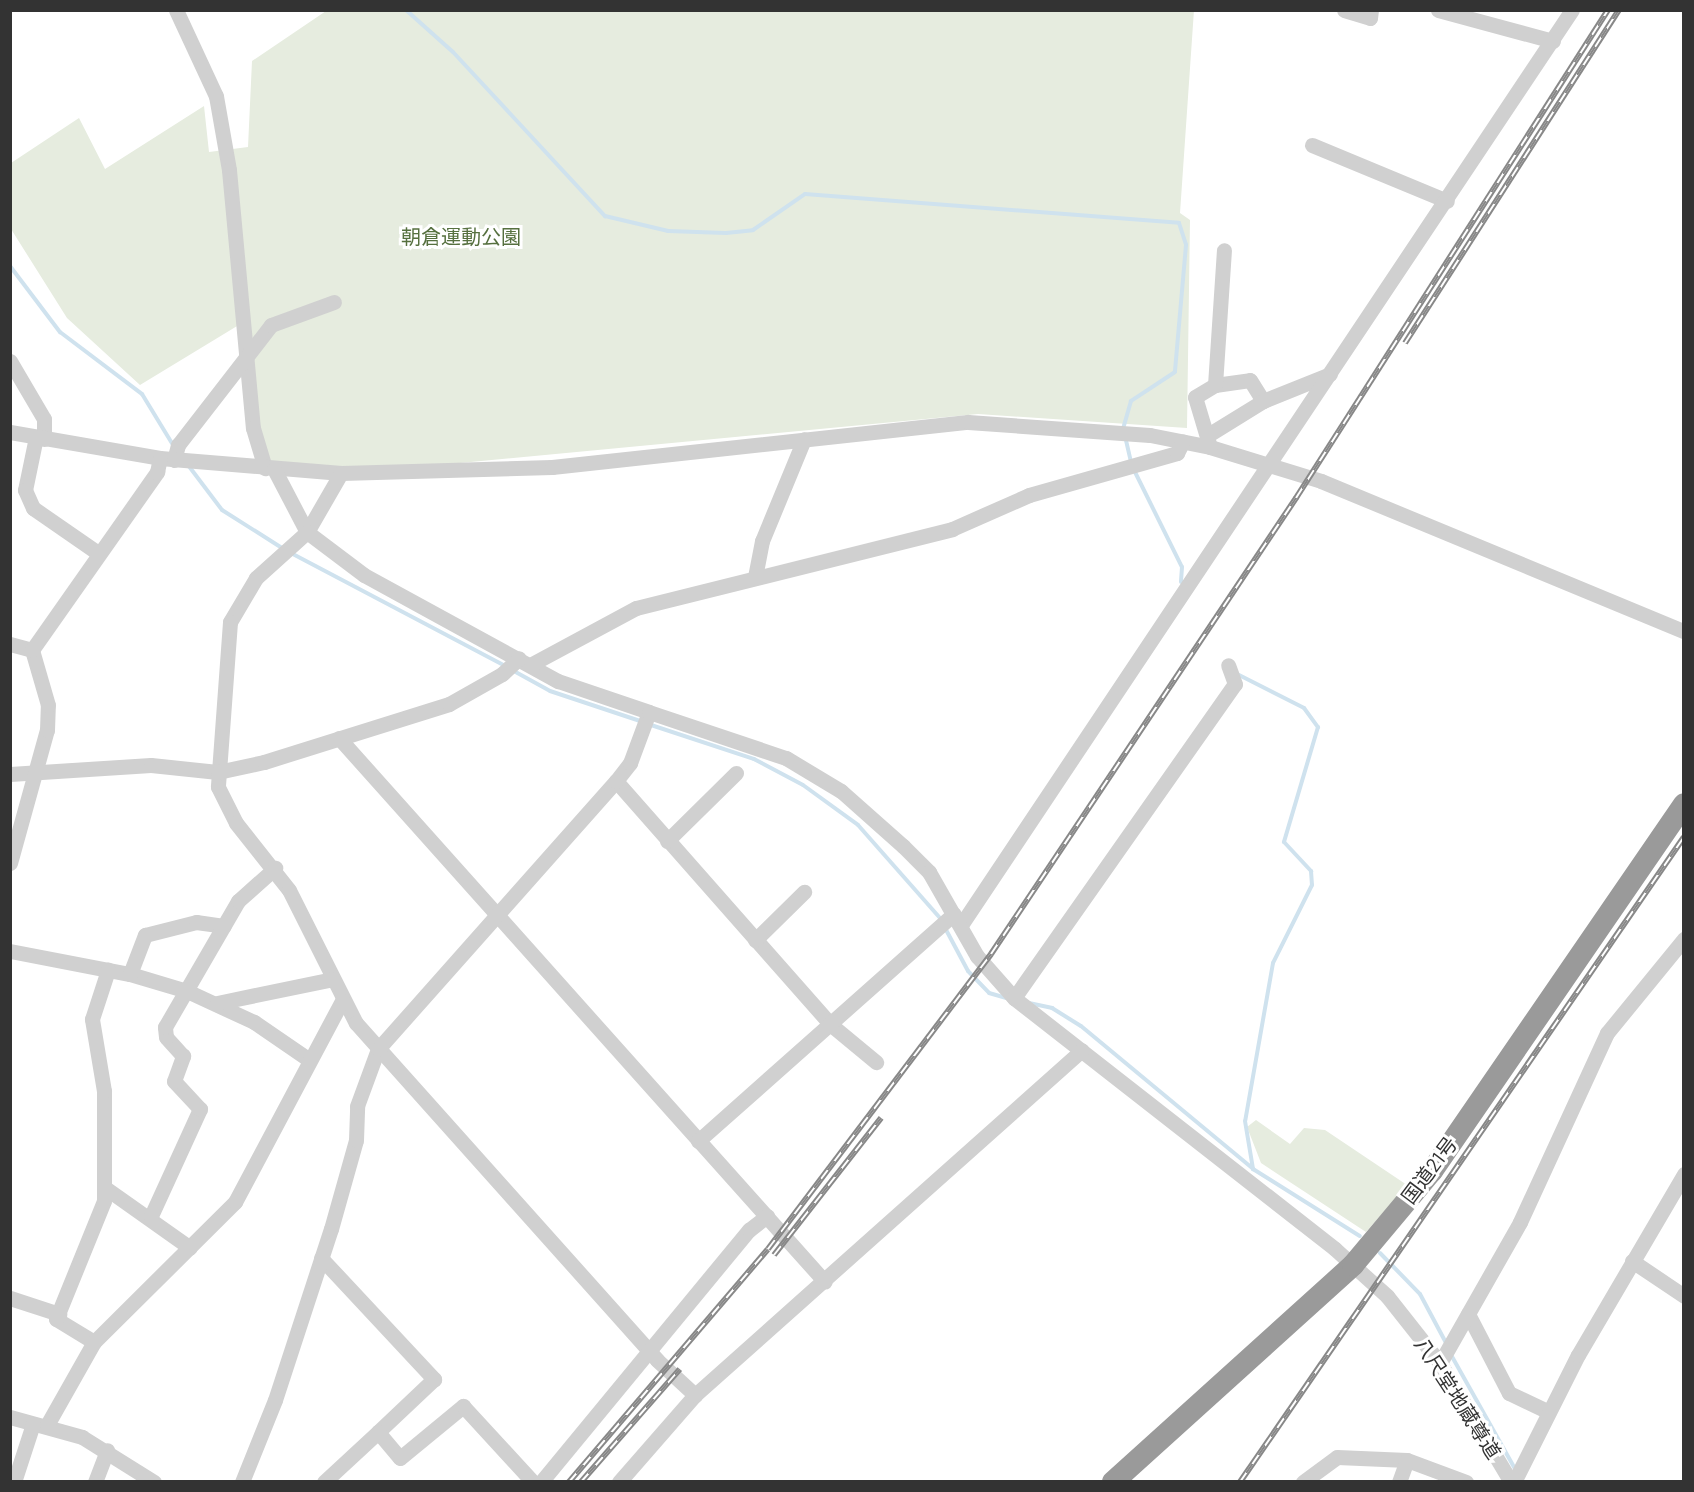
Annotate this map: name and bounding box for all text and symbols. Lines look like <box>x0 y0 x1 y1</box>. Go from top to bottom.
park label: 朝倉運動公園 <box>401 224 521 248</box>
street label: 国道21号 <box>1396 1132 1462 1208</box>
street label: 八尺堂地蔵尊道 <box>1410 1333 1506 1463</box>

